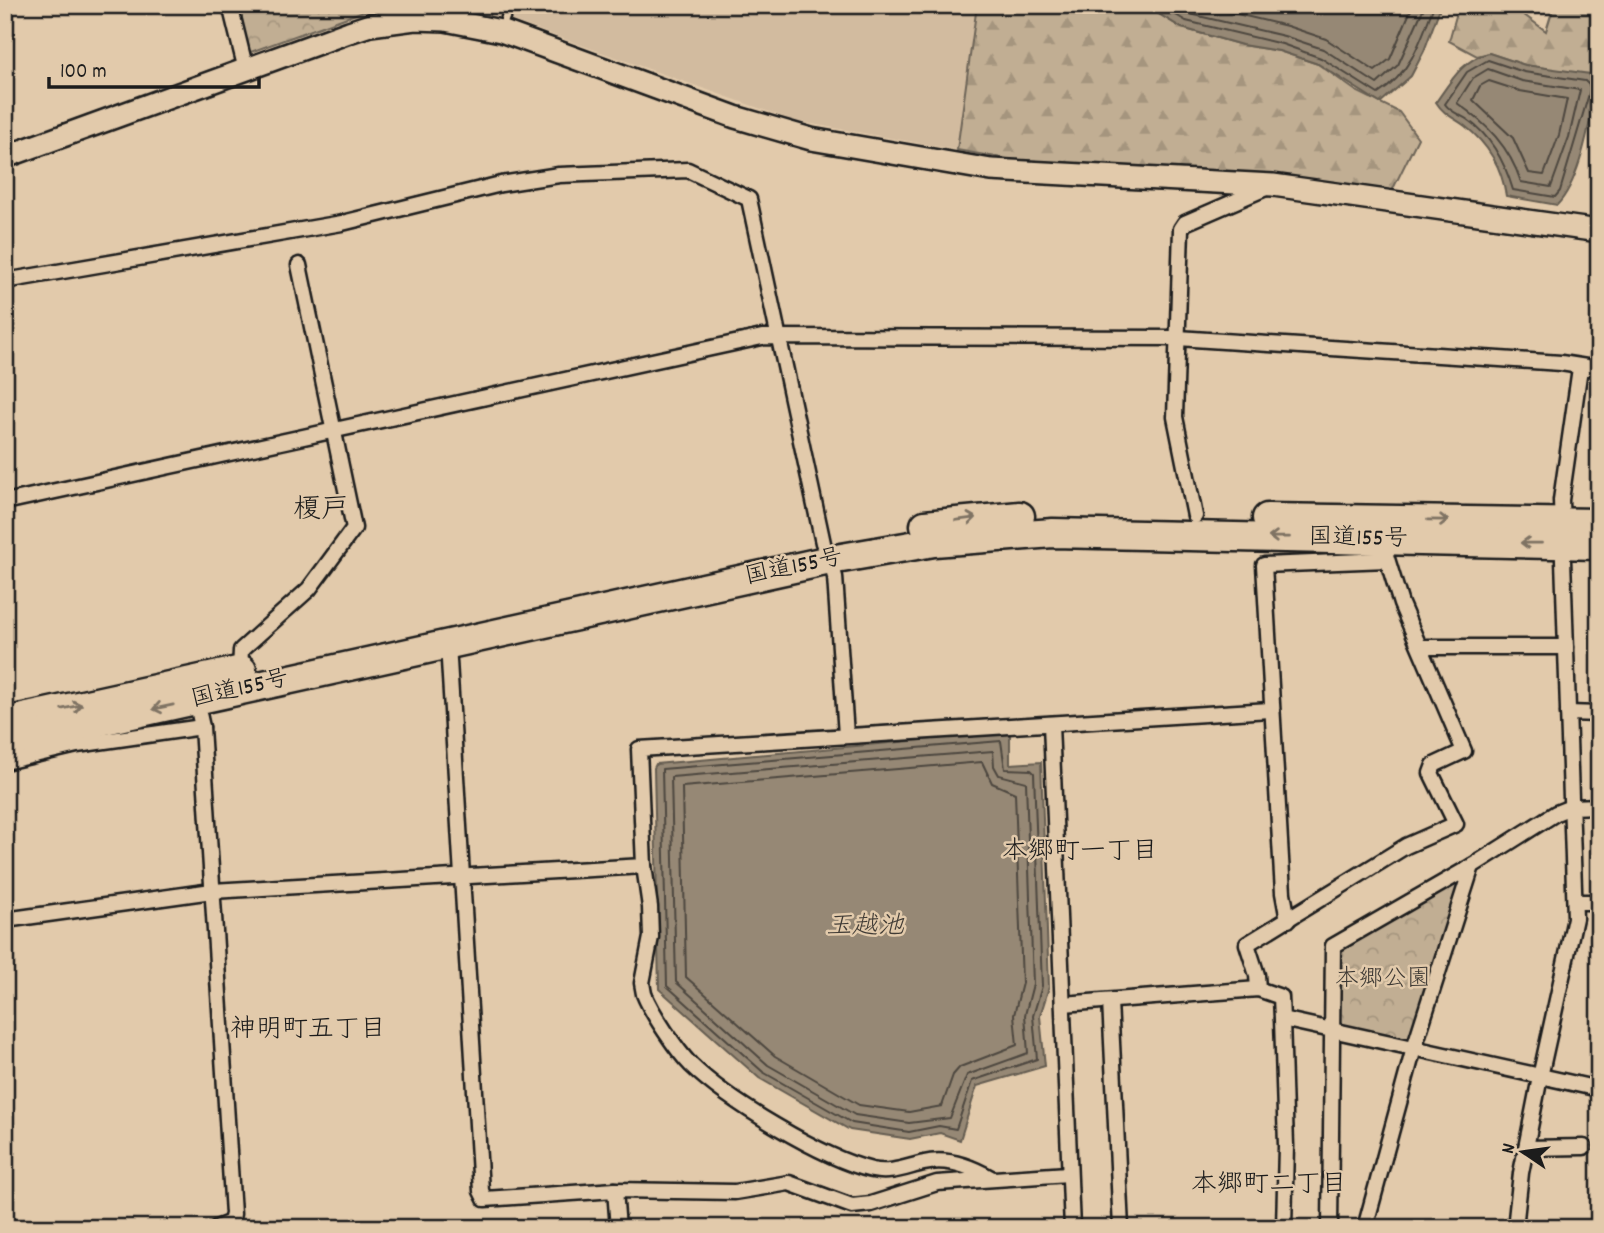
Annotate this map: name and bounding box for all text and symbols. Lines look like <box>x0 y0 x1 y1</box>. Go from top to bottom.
scale bar <box>49 46 259 90</box>
text: 100 m <box>60 58 107 88</box>
district label: 榎戸 <box>293 492 349 532</box>
one-way arrow <box>954 513 976 526</box>
one-way arrow <box>1426 513 1449 527</box>
street label: 国道155号 <box>1308 521 1408 557</box>
one-way arrow <box>1267 530 1290 544</box>
one-way arrow <box>1519 536 1542 550</box>
street label: 国道155号 <box>742 541 846 595</box>
street label: 国道155号 <box>188 662 292 718</box>
one-way arrow <box>60 700 83 714</box>
one-way arrow <box>152 701 175 715</box>
district label: 本郷町一丁目 <box>1002 834 1158 871</box>
water label: 玉越池 <box>826 909 905 946</box>
park label: 本郷公園 <box>1335 963 1431 997</box>
district label: 神明町五丁目 <box>230 1012 386 1049</box>
north arrow <box>1488 1118 1558 1188</box>
text: N <box>1496 1141 1524 1157</box>
district label: 本郷町二丁目 <box>1191 1167 1347 1204</box>

